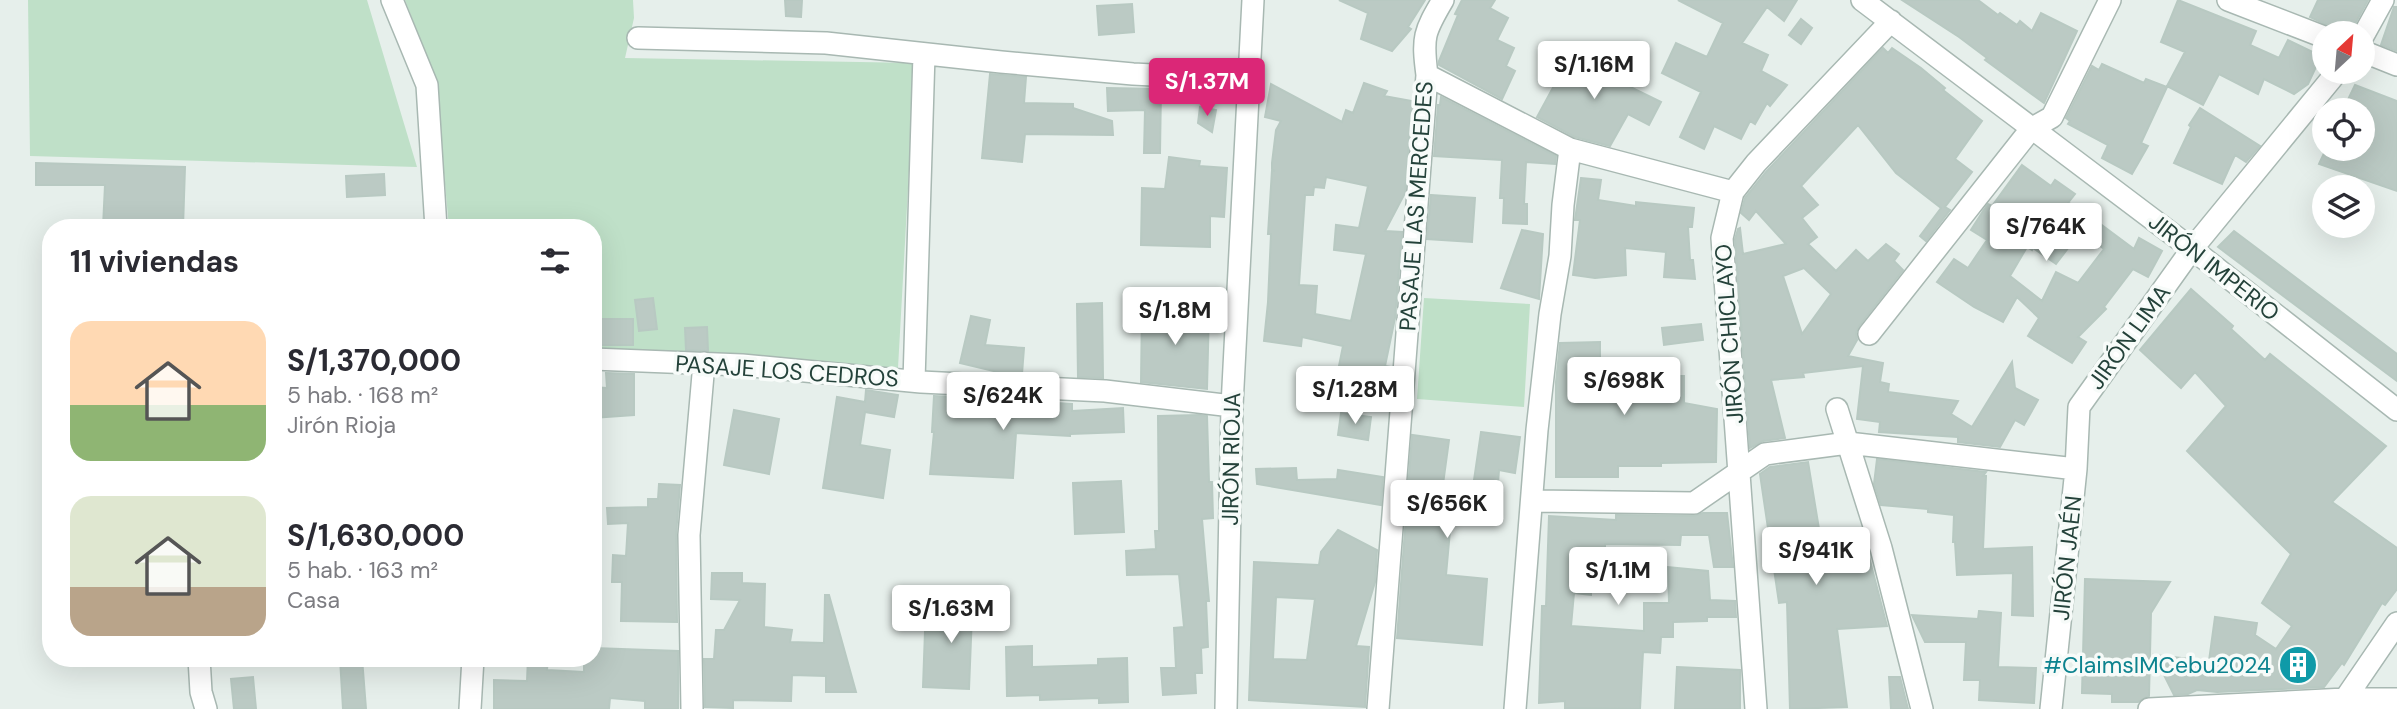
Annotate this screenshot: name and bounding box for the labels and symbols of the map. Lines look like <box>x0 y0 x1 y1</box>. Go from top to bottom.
north arrow <box>2312 21 2375 84</box>
pin: S/1.16M <box>1529 42 1659 101</box>
pin: S/1.37M <box>1142 58 1272 118</box>
street label: PASAJE LAS MERCEDES <box>1392 80 1440 332</box>
pin: S/764K <box>1989 204 2103 263</box>
street label: JIRÓN IMPERIO <box>2142 206 2286 328</box>
street label: JIRÓN CHICLAYO <box>1708 243 1750 425</box>
street label: JIRÓN LIMA <box>2081 279 2177 395</box>
pin: S/1.8M <box>1118 288 1232 347</box>
street label: PASAJE LOS CEDROS <box>674 348 900 394</box>
pin: S/698K <box>1567 358 1681 417</box>
pin: S/1.28M <box>1290 366 1420 426</box>
pin: S/624K <box>946 372 1060 432</box>
street label: JIRÓN RIOJA <box>1215 392 1247 526</box>
pin: S/656K <box>1390 480 1504 540</box>
street label: JIRÓN JAÉN <box>2046 494 2088 622</box>
pin: S/941K <box>1759 528 1873 587</box>
pin: S/1.1M <box>1561 548 1675 607</box>
pin: S/1.63M <box>886 586 1016 645</box>
building icon: #ClaimsIMCebu2024 <box>2277 644 2319 686</box>
place label: #ClaimsIMCebu2024 <box>2044 650 2271 680</box>

